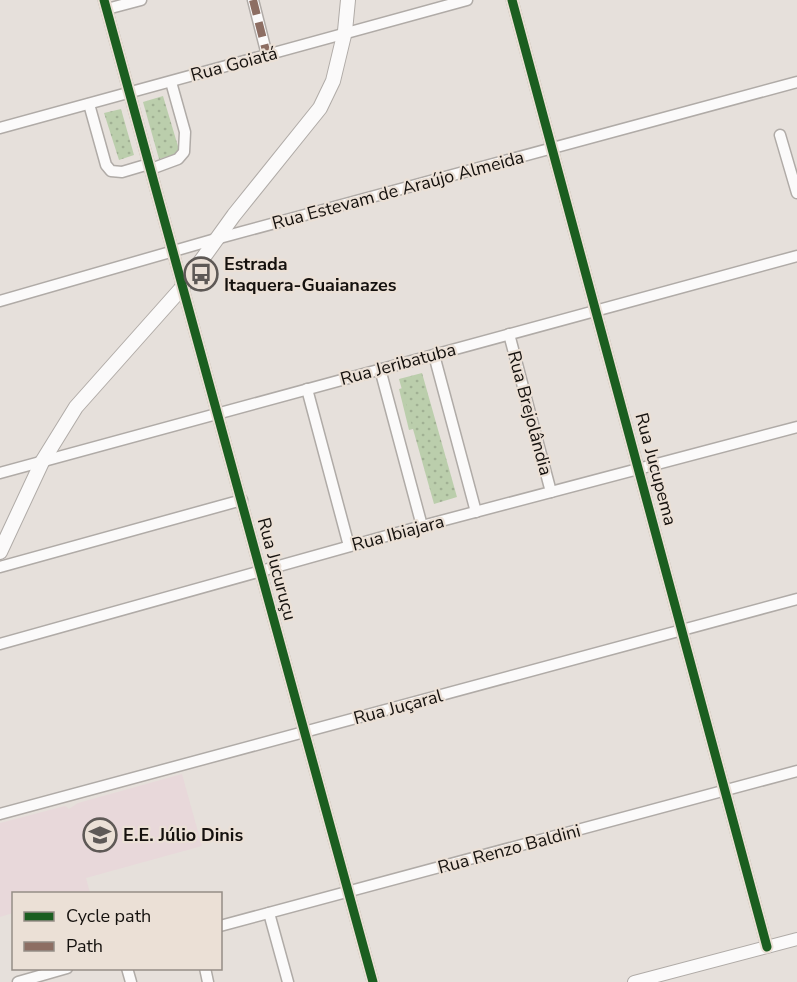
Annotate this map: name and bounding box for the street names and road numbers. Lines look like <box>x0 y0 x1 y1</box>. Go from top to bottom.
street label: Rua Goiatá <box>188 41 280 87</box>
street label: Rua Estevam de Araújo Almeida <box>269 145 527 235</box>
street label: Rua Jeribatuba <box>338 337 458 391</box>
street label: Rua Brejolândia <box>502 348 558 478</box>
street label: Rua Jucupema <box>629 410 683 528</box>
street label: Rua Ibiajara <box>349 509 447 557</box>
street label: Rua Jucuruçu <box>252 515 302 623</box>
street label: Rua Juçaral <box>351 683 446 730</box>
street label: Rua Renzo Baldini <box>435 818 583 880</box>

